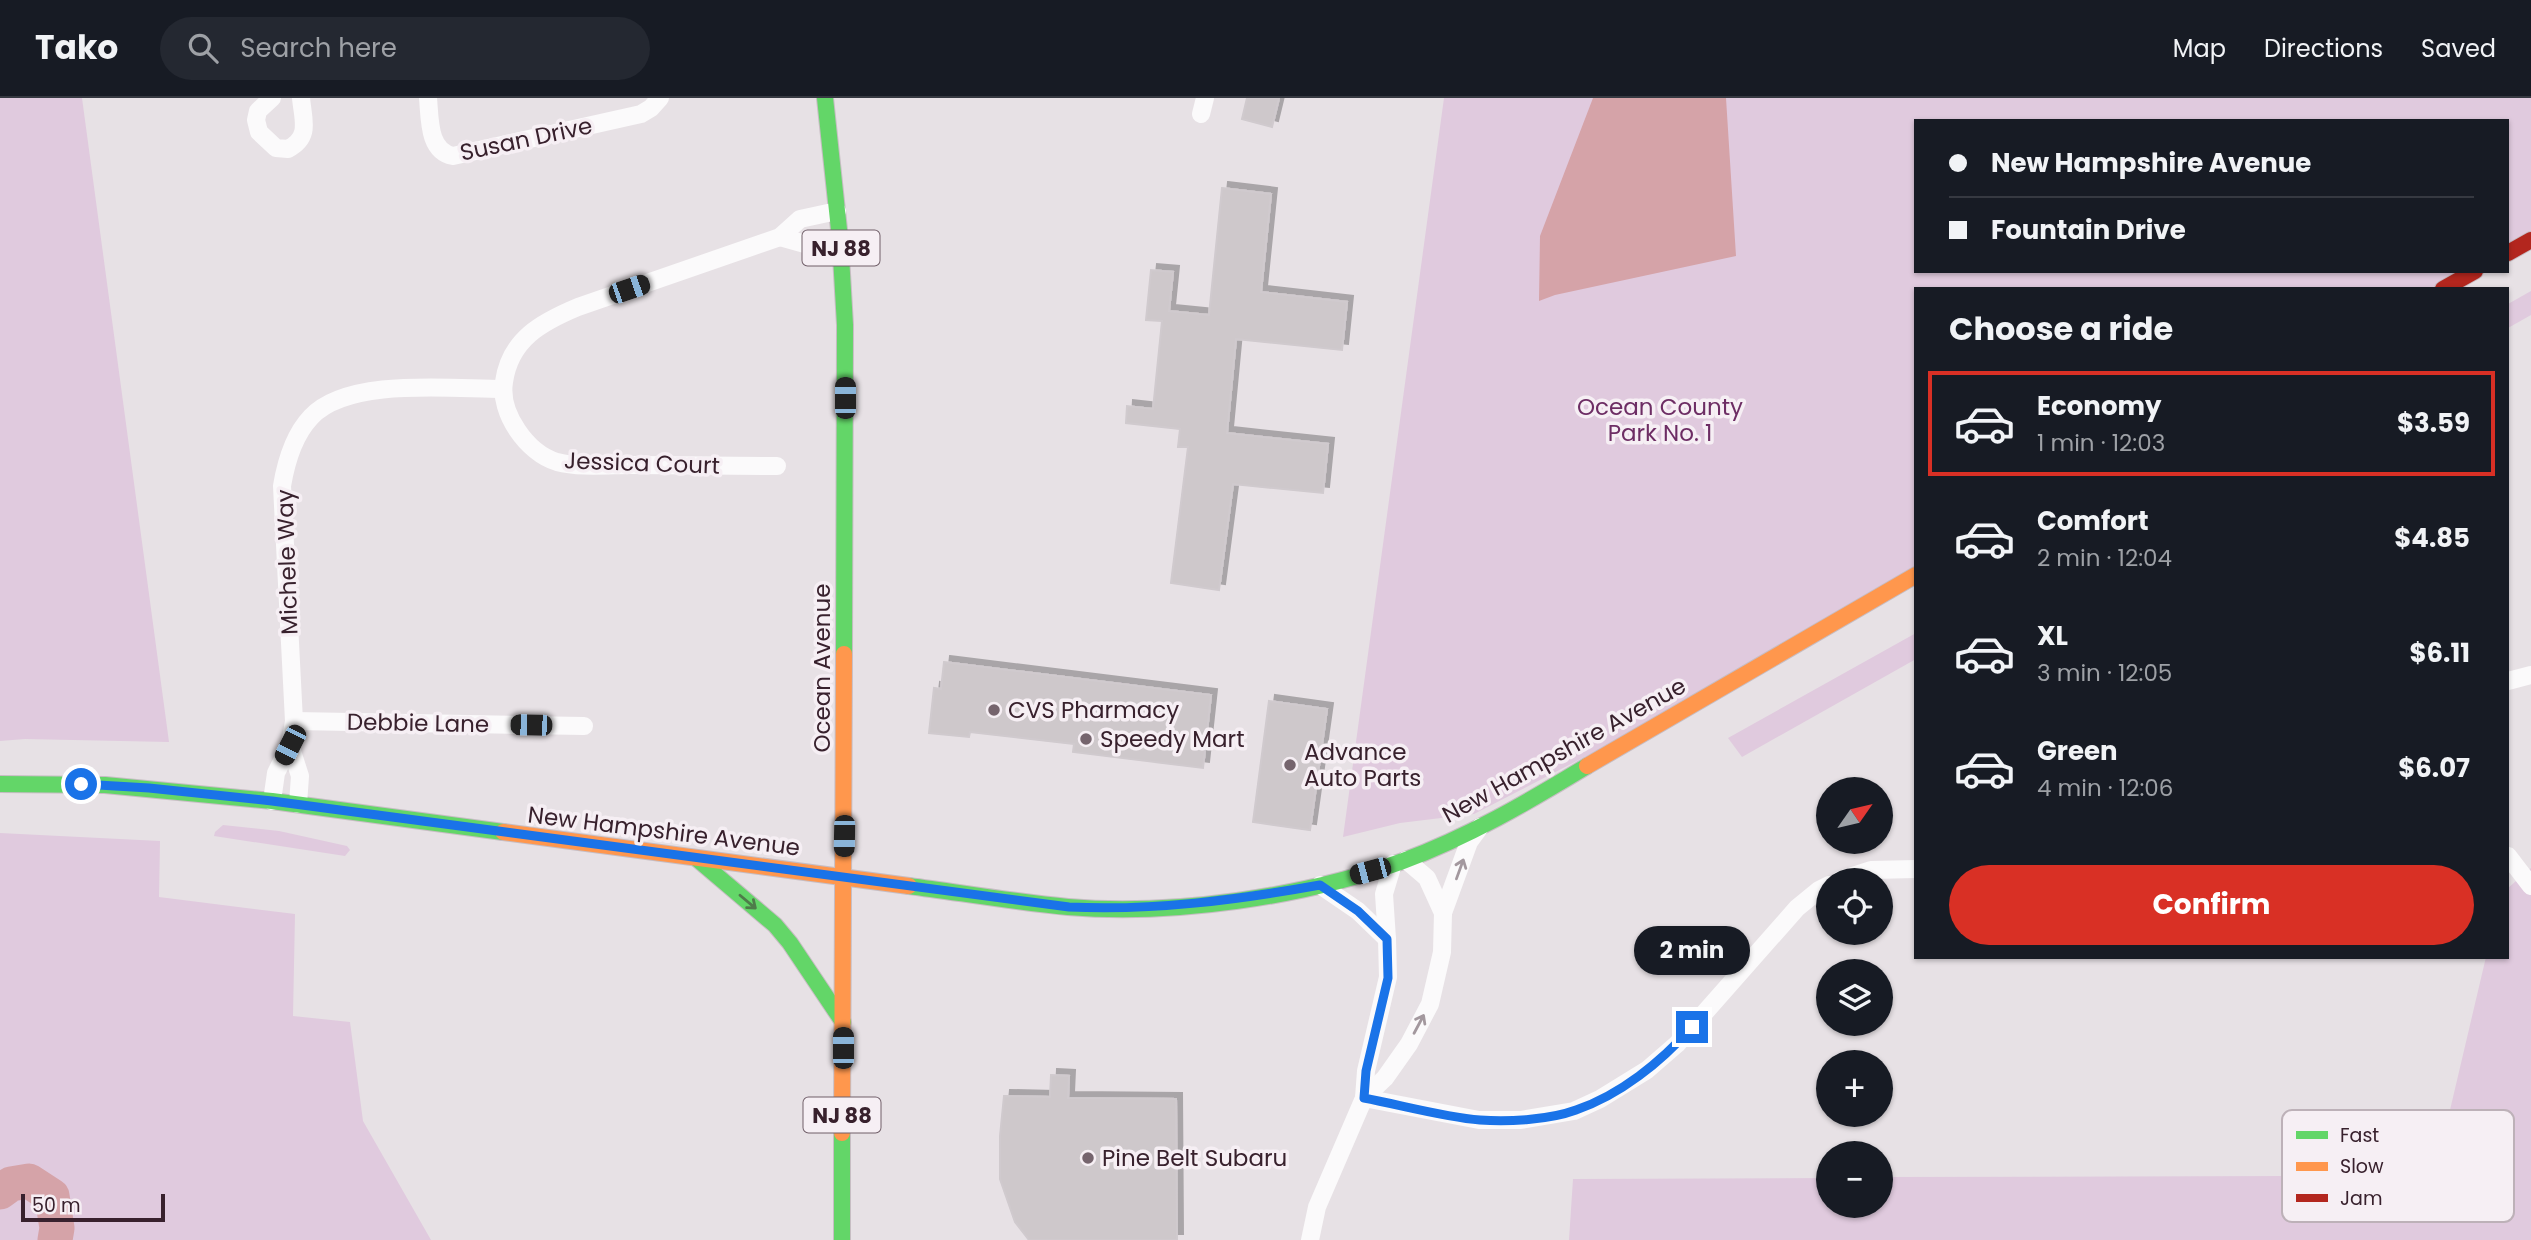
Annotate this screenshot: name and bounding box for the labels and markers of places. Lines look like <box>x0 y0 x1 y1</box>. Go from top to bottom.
place label: CVS Pharmacy <box>1008 694 1179 726</box>
marker: CVS Pharmacy <box>986 702 1002 718</box>
place label: Speedy Mart <box>1100 723 1245 755</box>
marker: Speedy Mart <box>1078 731 1094 747</box>
place label: Advance Auto Parts <box>1304 736 1421 794</box>
marker: Advance Auto Parts <box>1282 757 1298 773</box>
place label: Pine Belt Subaru <box>1102 1142 1287 1174</box>
marker: Pine Belt Subaru <box>1080 1150 1096 1166</box>

